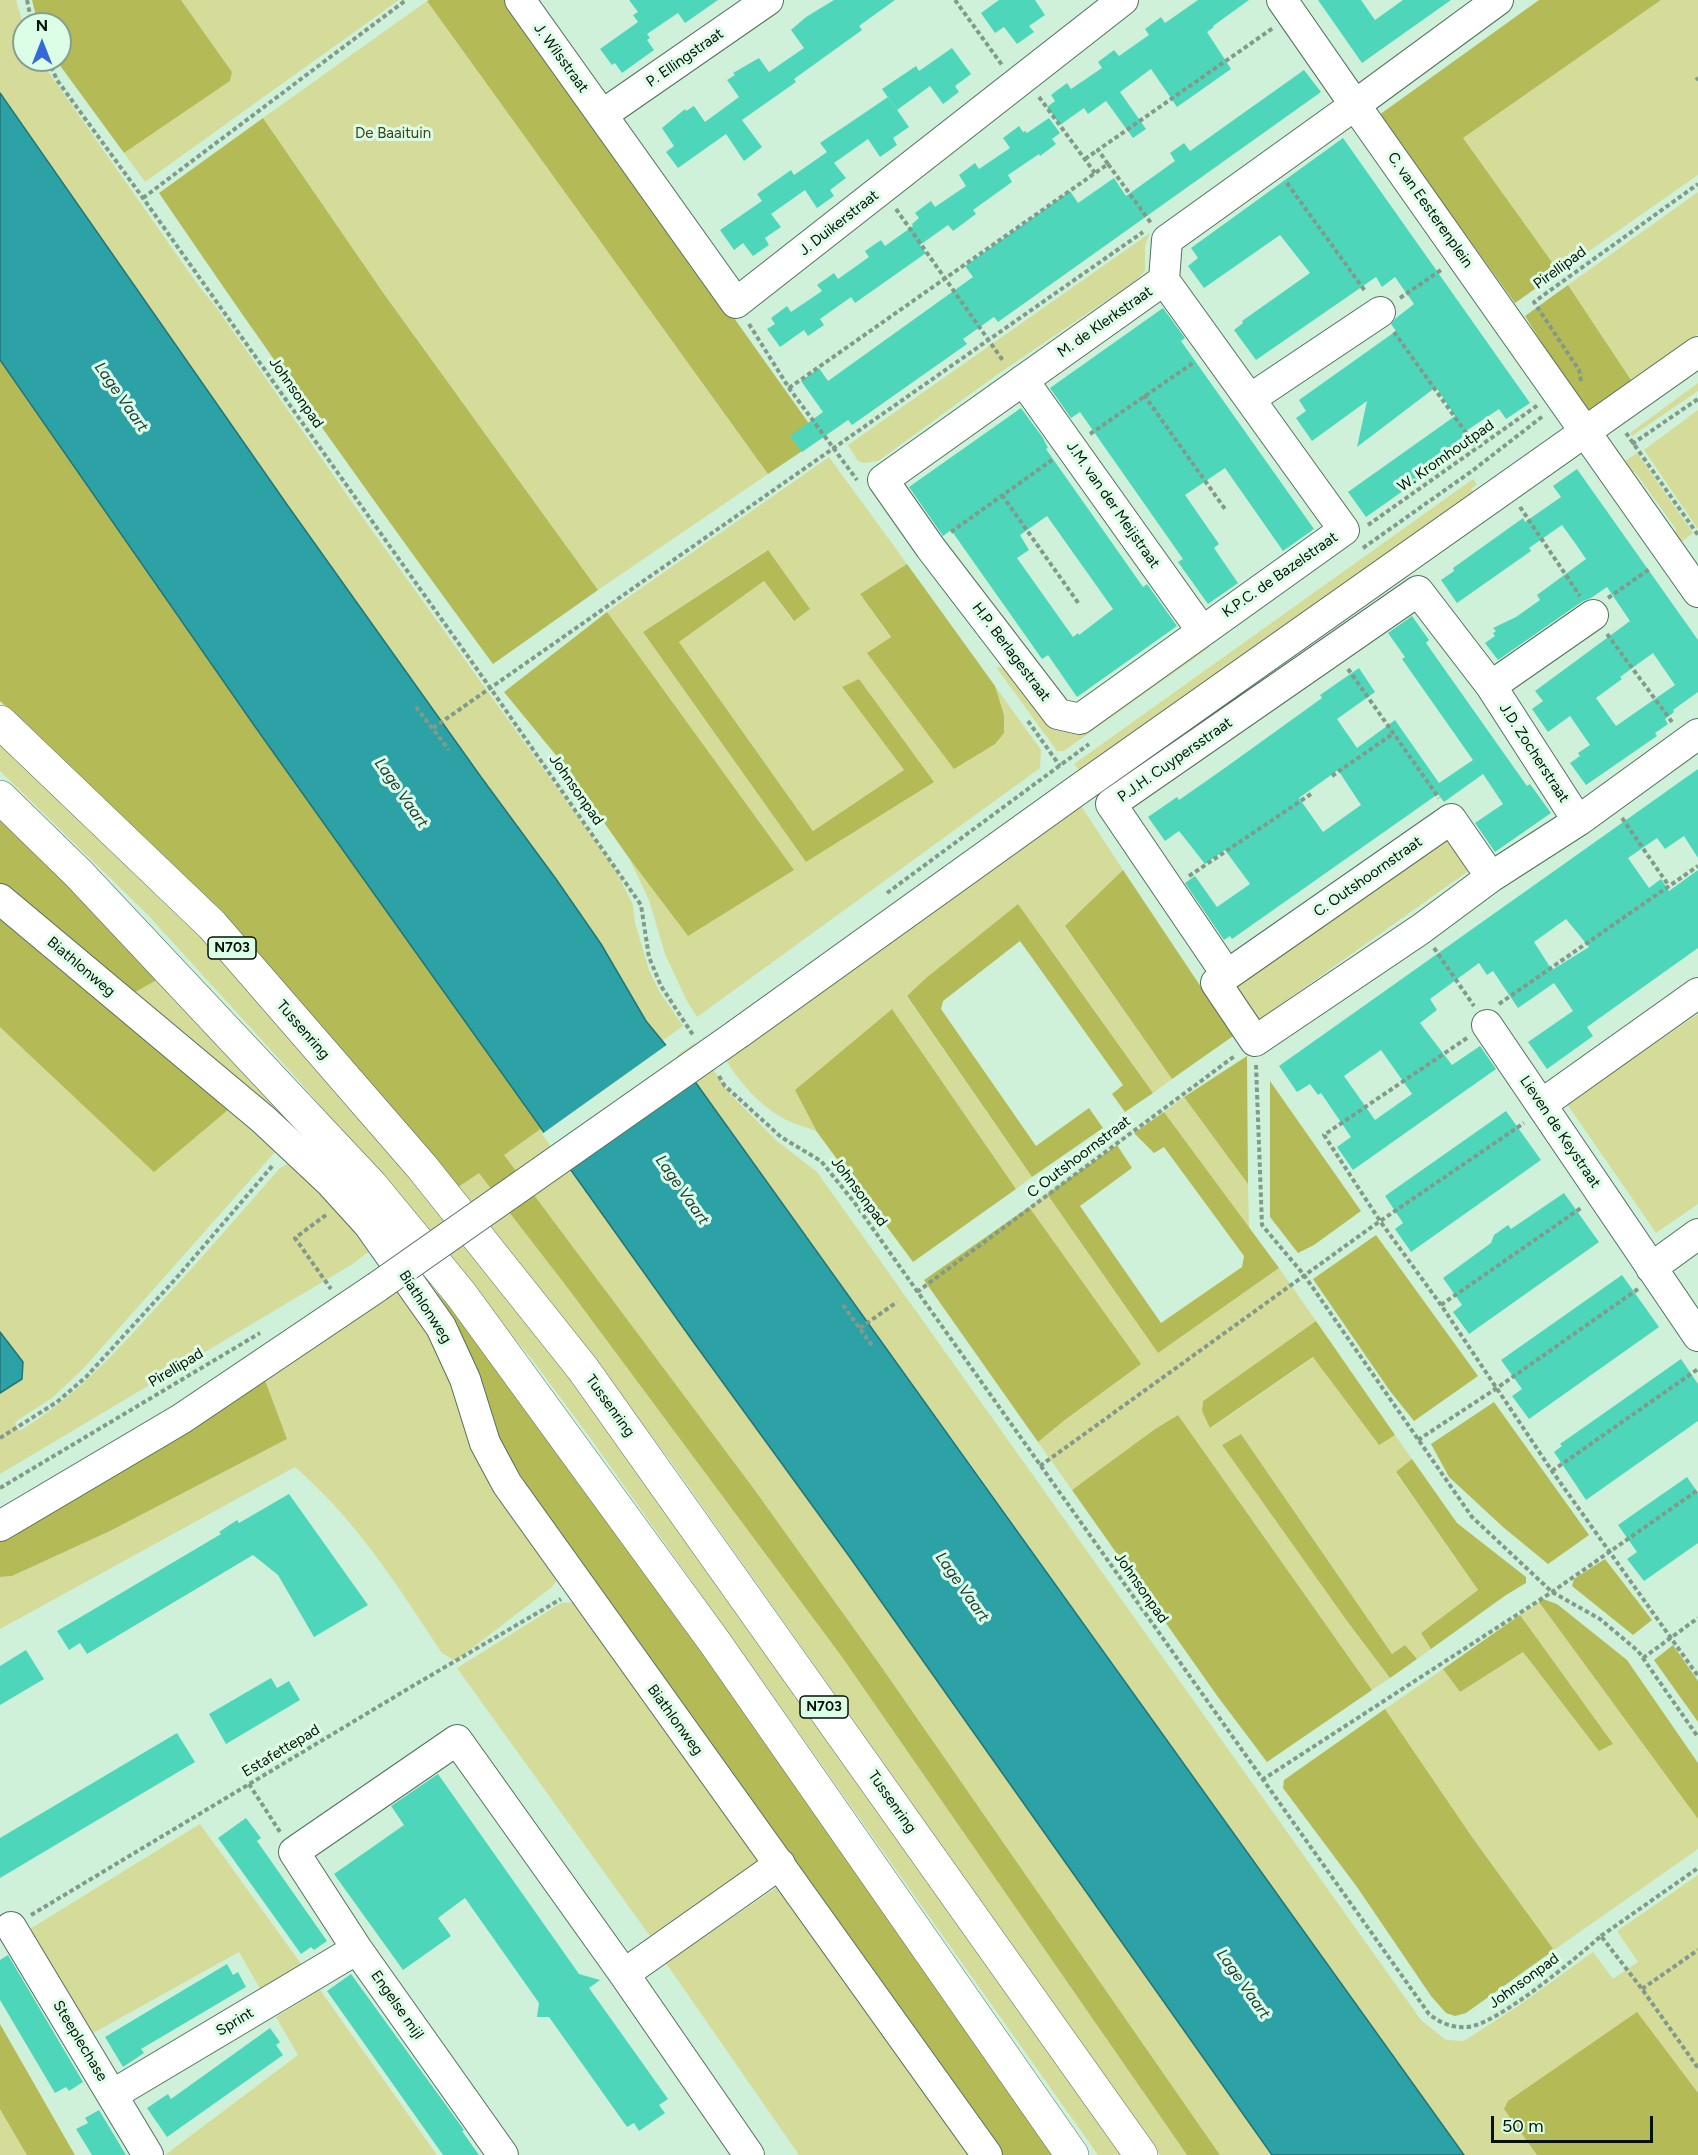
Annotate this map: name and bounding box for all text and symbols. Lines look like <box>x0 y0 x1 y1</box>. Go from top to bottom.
north arrow <box>12 12 72 72</box>
text: N <box>36 16 48 35</box>
street label: J. Wilsstraat <box>530 20 592 96</box>
street label: P. Ellingstraat <box>643 25 727 91</box>
park label: De Baaituin <box>355 125 431 143</box>
street label: C. van Eesterenplein <box>1383 149 1477 271</box>
street label: J. Duikerstraat <box>796 186 882 260</box>
street label: Pirellipad <box>1530 243 1590 293</box>
street label: M. de Klerkstraat <box>1054 283 1156 361</box>
street label: Johnsonpad <box>265 354 327 432</box>
water label: Lage Vaart <box>90 358 152 436</box>
street label: W. Kromhoutpad <box>1394 416 1498 496</box>
street label: J.M. van der Meijstraat <box>1062 438 1164 572</box>
street label: K.P.C. de Bazelstraat <box>1219 528 1341 622</box>
street label: H.P. Berlagestraat <box>968 599 1054 705</box>
street label: J.D. Zocherstraat <box>1495 700 1573 806</box>
street label: P.J.H. Cuypersstraat <box>1114 714 1236 806</box>
street label: Johnsonpad <box>545 751 607 829</box>
water label: Lage Vaart <box>370 754 432 832</box>
street label: C. Outshoornstraat <box>1310 833 1426 921</box>
street label: Biathlonweg <box>43 933 119 1001</box>
road number: N703 <box>208 937 256 959</box>
street label: Tussenring <box>273 997 333 1063</box>
street label: Lieven de Keystraat <box>1516 1072 1604 1192</box>
street label: C Outshoornstraat <box>1024 1112 1134 1202</box>
water label: Lage Vaart <box>651 1151 713 1229</box>
street label: Johnsonpad <box>827 1154 891 1230</box>
street label: Biathlonweg <box>395 1267 455 1347</box>
street label: Pirellipad <box>145 1345 207 1391</box>
street label: Tussenring <box>581 1372 639 1440</box>
water label: Lage Vaart <box>931 1548 993 1626</box>
street label: Johnsonpad <box>1110 1549 1172 1627</box>
street label: Biathlonweg <box>643 1681 707 1759</box>
road number: N703 <box>800 1696 848 1718</box>
street label: Estafettepad <box>239 1721 323 1781</box>
street label: Tussenring <box>864 1767 920 1837</box>
water label: Lage Vaart <box>1212 1945 1274 2023</box>
street label: Johnsonpad <box>1485 1949 1563 2013</box>
street label: Engelse mijl <box>367 1967 427 2043</box>
street label: Steeplechase <box>49 1997 111 2085</box>
street label: Sprint <box>213 2004 257 2040</box>
scale bar <box>1494 2104 1656 2142</box>
text: 50 m <box>1502 2115 1544 2137</box>

